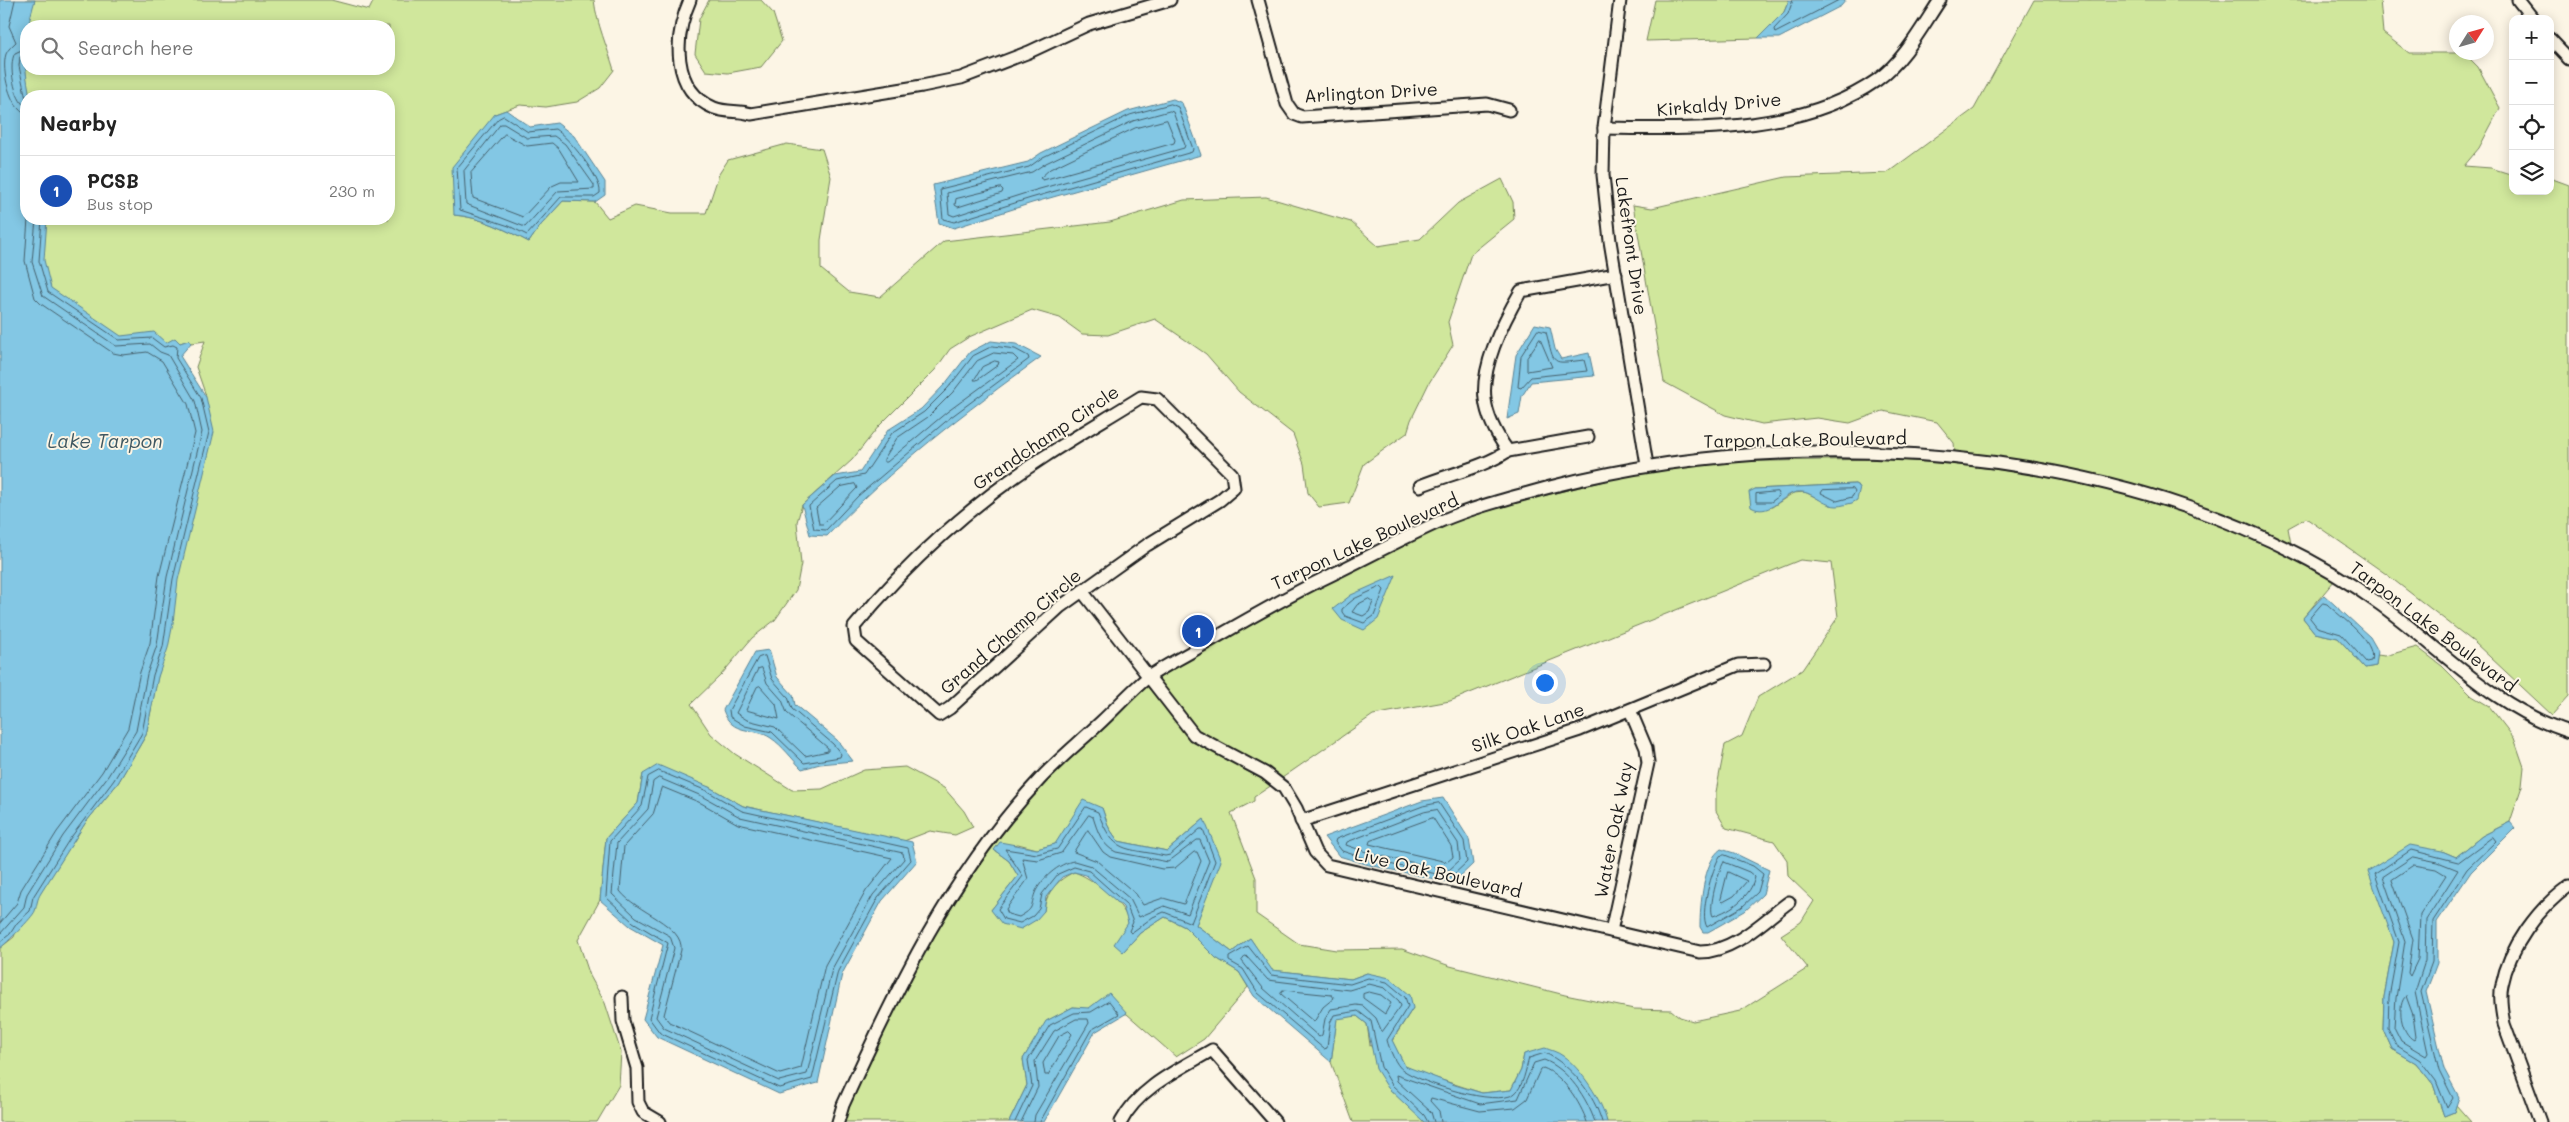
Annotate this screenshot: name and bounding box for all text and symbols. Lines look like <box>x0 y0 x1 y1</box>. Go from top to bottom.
north arrow <box>2449 15 2494 60</box>
map controls <box>2509 15 2554 195</box>
button: + <box>2509 15 2554 60</box>
search box <box>20 20 395 75</box>
icon: search <box>38 34 66 62</box>
text: Search here <box>78 35 194 60</box>
button: − <box>2509 60 2554 105</box>
street label: Arlington Drive <box>1303 77 1438 107</box>
street label: Kirkaldy Drive <box>1656 87 1782 121</box>
button: locate <box>2509 105 2554 150</box>
text: Nearby <box>40 109 117 136</box>
button: layers <box>2509 150 2554 195</box>
text: PCSB <box>87 168 139 193</box>
street label: Lakefront Drive <box>1610 175 1654 317</box>
text: 1 <box>52 180 60 201</box>
text: 230 m <box>329 180 375 201</box>
text: Bus stop <box>87 193 153 214</box>
street label: Grandchamp Circle <box>968 379 1123 495</box>
street label: Tarpon Lake Boulevard <box>1703 425 1907 453</box>
water label: Lake Tarpon <box>47 428 163 453</box>
street label: Tarpon Lake Boulevard <box>1267 487 1462 595</box>
street label: Tarpon Lake Boulevard <box>2345 555 2522 697</box>
street label: Grand Champ Circle <box>935 563 1086 699</box>
pin: 1 <box>1182 612 1214 650</box>
your location <box>1532 670 1558 696</box>
street label: Silk Oak Lane <box>1468 696 1587 758</box>
street label: Water Oak Way <box>1588 760 1638 900</box>
street label: Live Oak Boulevard <box>1352 841 1524 903</box>

